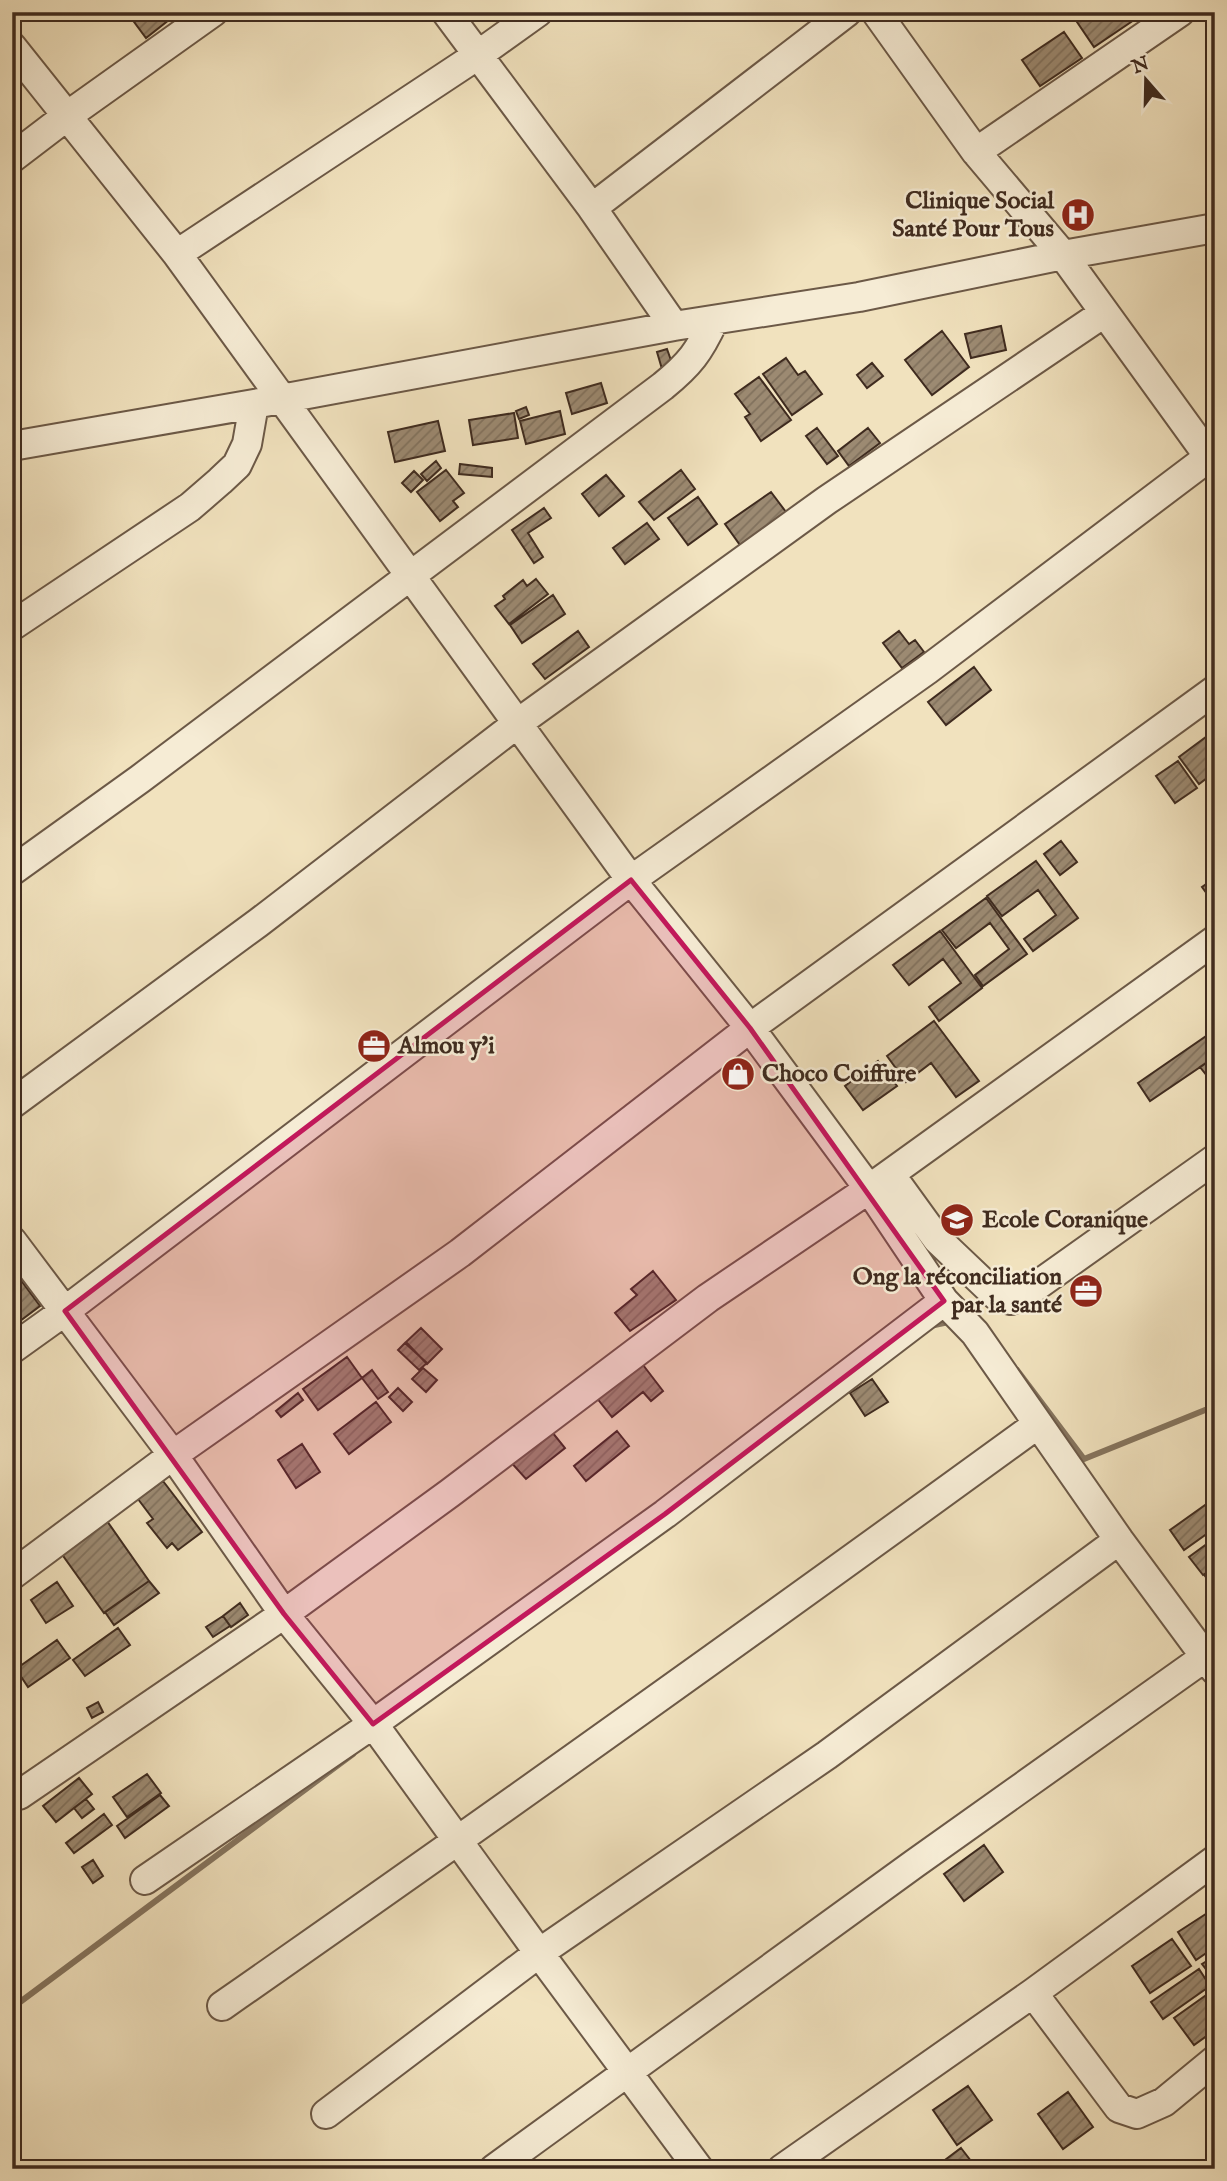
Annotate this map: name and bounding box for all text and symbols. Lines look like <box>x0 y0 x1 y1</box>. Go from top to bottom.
north arrow <box>1112 46 1182 116</box>
text: N <box>1128 52 1153 80</box>
place label: Clinique Social Santé Pour Tous <box>892 186 1055 245</box>
hospital icon: Clinique Social Santé Pour Tous <box>1059 196 1097 234</box>
office icon: Almou y'i <box>355 1027 393 1065</box>
place label: Almou y'i <box>397 1031 495 1062</box>
shop icon: Choco Coiffure <box>719 1055 757 1093</box>
place label: Choco Coiffure <box>762 1059 916 1090</box>
school or university icon: Ecole Coranique <box>938 1201 976 1239</box>
place label: Ecole Coranique <box>982 1205 1148 1236</box>
place label: Ong la réconciliation par la santé <box>853 1262 1062 1321</box>
office icon: Ong la réconciliation par la santé <box>1067 1272 1105 1310</box>

